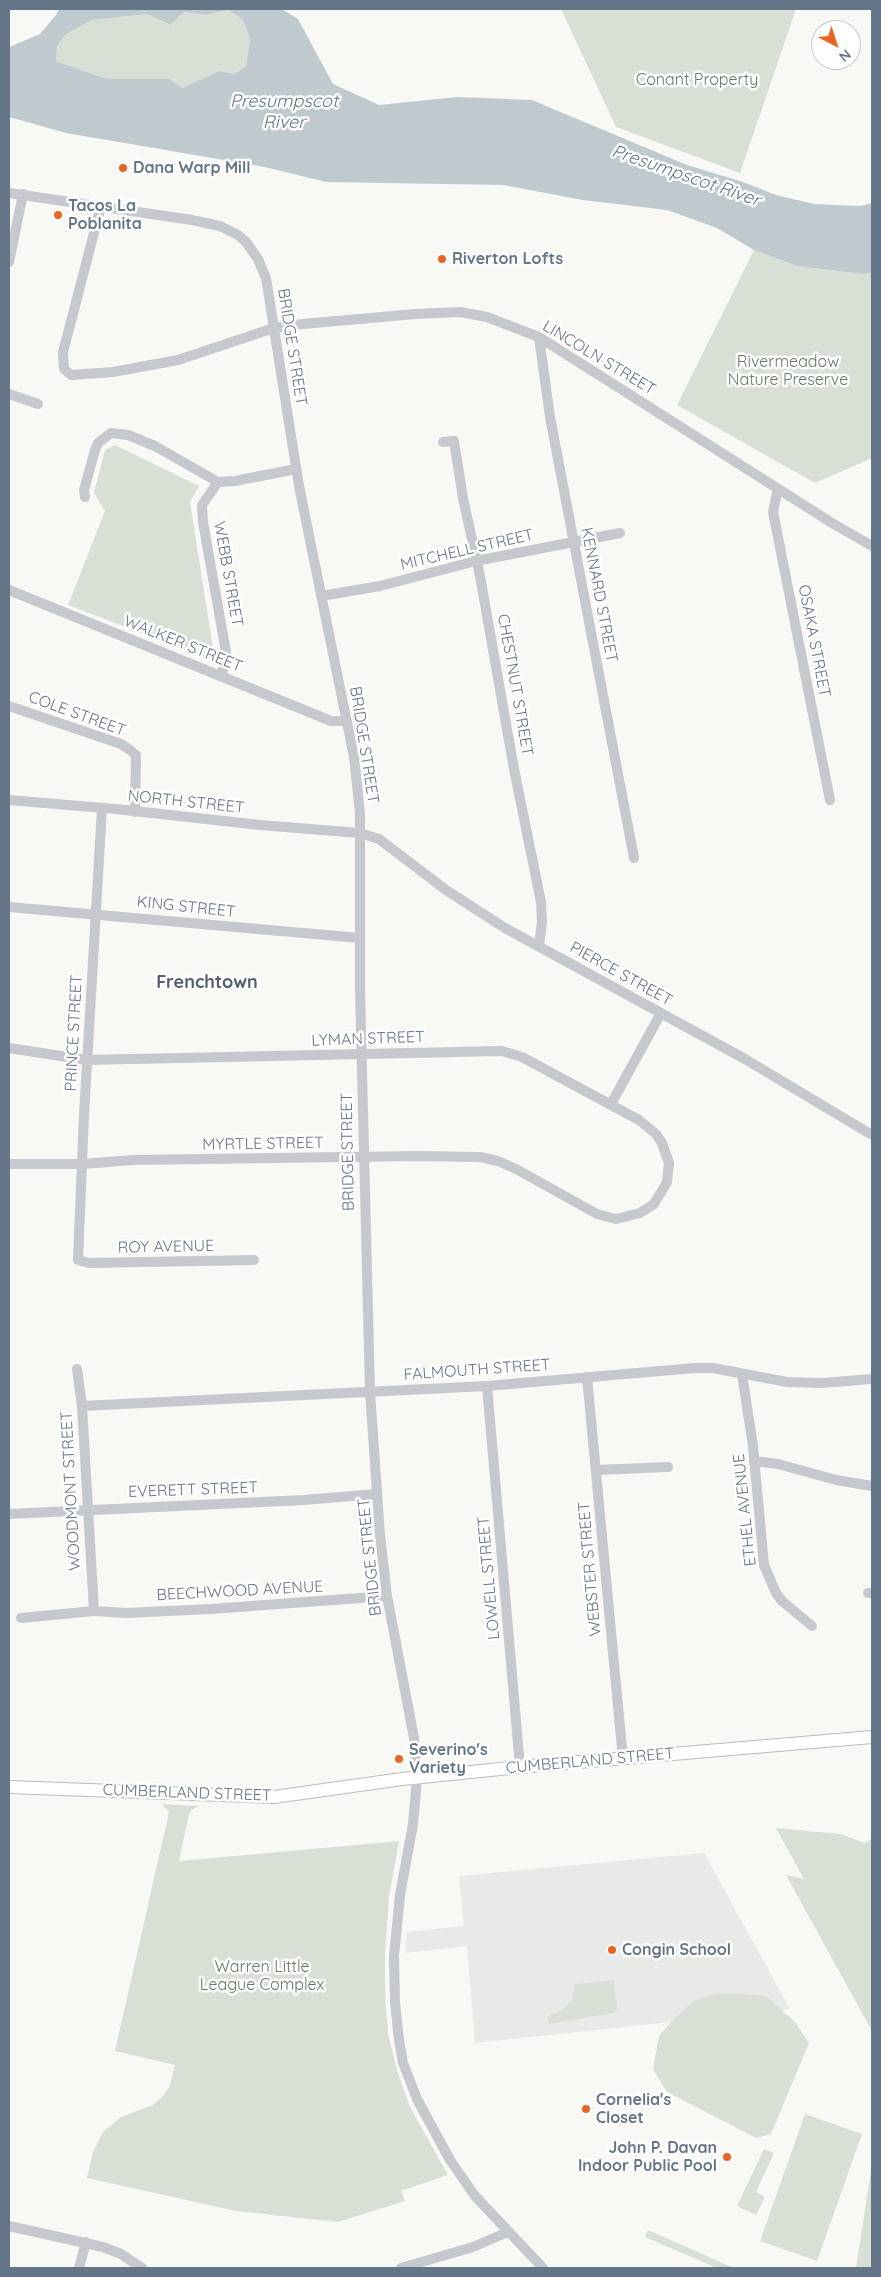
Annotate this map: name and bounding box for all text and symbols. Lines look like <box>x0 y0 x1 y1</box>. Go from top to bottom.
north arrow <box>811 20 861 70</box>
text: N <box>835 46 855 66</box>
park label: Conant Property <box>636 70 758 90</box>
water label: Presumpscot River <box>230 91 338 134</box>
water label: Presumpscot River <box>609 140 763 212</box>
place label: Dana Warp Mill <box>133 158 251 178</box>
marker: Dana Warp Mill <box>117 162 129 174</box>
place label: Tacos La Poblanita <box>68 196 142 234</box>
marker: Tacos La Poblanita <box>52 209 64 221</box>
place label: Riverton Lofts <box>452 249 563 269</box>
marker: Riverton Lofts <box>436 253 448 265</box>
street label: BRIDGE STREET <box>273 287 311 407</box>
street label: LINCOLN STREET <box>539 317 659 399</box>
park label: Rivermeadow Nature Preserve <box>728 352 848 390</box>
street label: WEBB STREET <box>209 520 247 628</box>
street label: MITCHELL STREET <box>398 525 536 575</box>
street label: KENNARD STREET <box>576 526 622 664</box>
street label: OSAKA STREET <box>794 583 834 699</box>
street label: WALKER STREET <box>121 611 245 677</box>
street label: CHESTNUT STREET <box>493 612 537 758</box>
street label: BRIDGE STREET <box>345 685 383 805</box>
street label: COLE STREET <box>26 688 128 740</box>
street label: NORTH STREET <box>127 786 245 818</box>
street label: KING STREET <box>136 892 236 922</box>
street label: PIERCE STREET <box>566 938 676 1010</box>
district label: Frenchtown <box>156 972 258 994</box>
street label: PRINCE STREET <box>61 974 87 1092</box>
street label: LYMAN STREET <box>311 1027 425 1051</box>
street label: BRIDGE STREET <box>337 1093 359 1211</box>
street label: MYRTLE STREET <box>202 1133 324 1155</box>
street label: ROY AVENUE <box>118 1237 214 1257</box>
street label: FALMOUTH STREET <box>403 1355 551 1385</box>
street label: WOODMONT STREET <box>57 1411 85 1571</box>
street label: ETHEL AVENUE <box>730 1453 760 1567</box>
street label: EVERETT STREET <box>128 1478 258 1502</box>
street label: BRIDGE STREET <box>354 1497 386 1617</box>
street label: WEBSTER STREET <box>575 1501 605 1637</box>
street label: LOWELL STREET <box>474 1516 504 1640</box>
street label: BEECHWOOD AVENUE <box>156 1577 324 1605</box>
place label: Severino's Variety <box>409 1740 488 1778</box>
street label: CUMBERLAND STREET <box>505 1744 675 1778</box>
marker: Severino's Variety <box>393 1753 405 1765</box>
street label: CUMBERLAND STREET <box>102 1780 272 1806</box>
place label: Congin School <box>622 1940 731 1960</box>
marker: Congin School <box>606 1944 618 1956</box>
park label: Warren Little League Complex <box>200 1957 324 1995</box>
place label: Cornelia's Closet <box>596 2090 671 2128</box>
marker: Cornelia's Closet <box>580 2103 592 2115</box>
place label: John P. Davan Indoor Public Pool <box>578 2138 717 2176</box>
marker: John P. Davan Indoor Public Pool <box>721 2151 733 2163</box>

